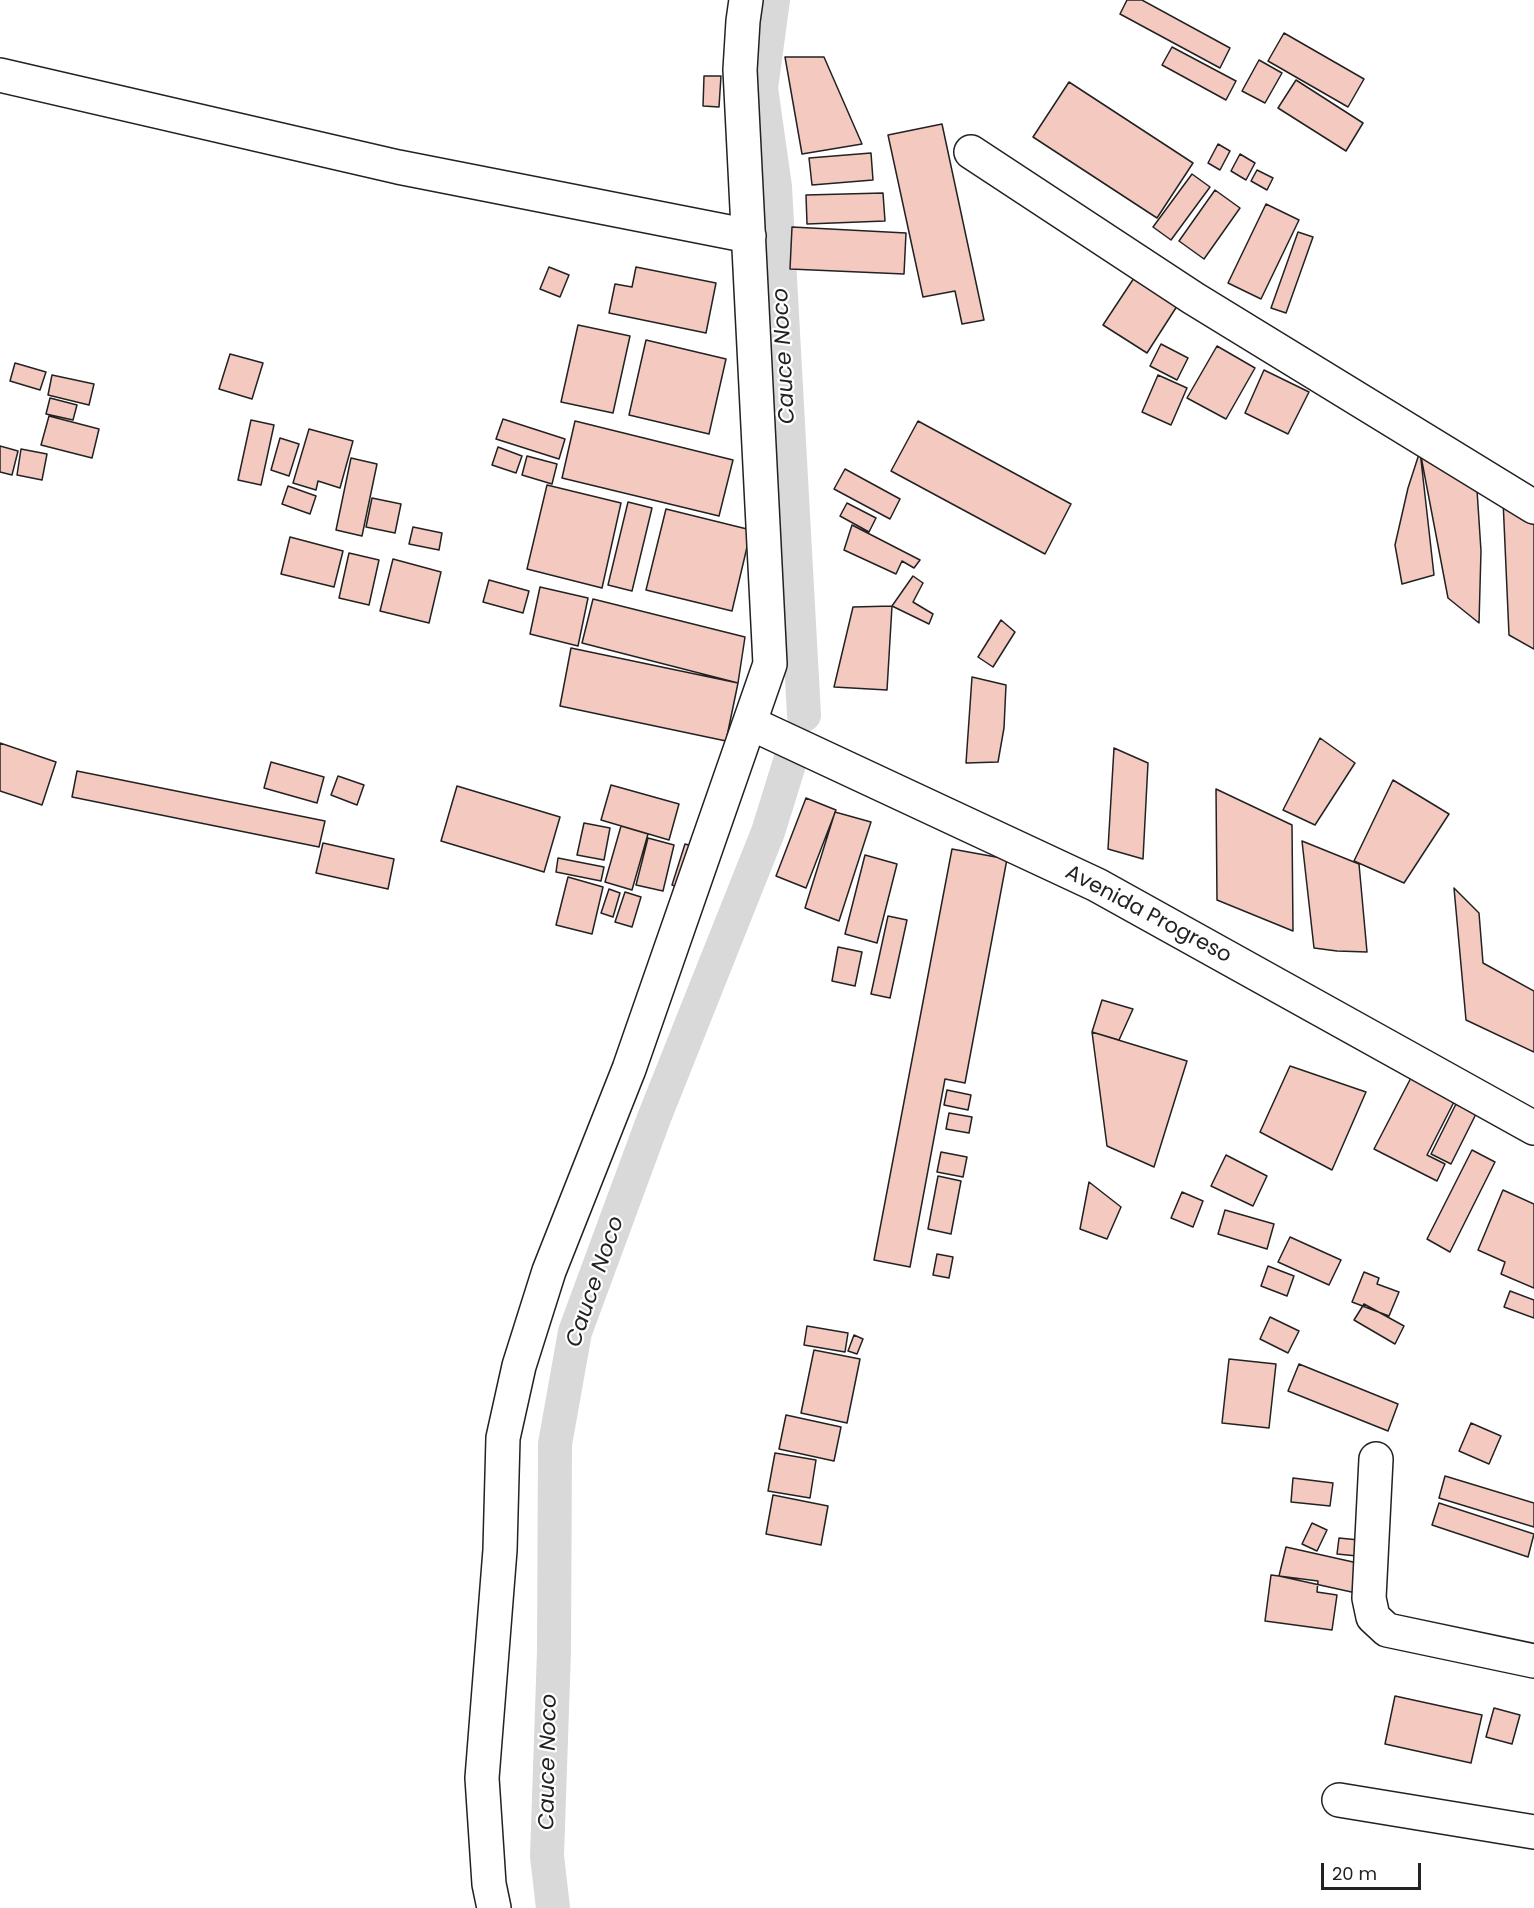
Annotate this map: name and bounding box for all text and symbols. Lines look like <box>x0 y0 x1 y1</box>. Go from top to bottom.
water label: Cauce Noco <box>768 287 802 425</box>
street label: Avenida Progreso <box>1061 861 1235 969</box>
water label: Cauce Noco <box>561 1213 631 1351</box>
water label: Cauce Noco <box>535 1694 563 1830</box>
scale bar <box>1324 1851 1424 1889</box>
text: 20 m <box>1332 1861 1377 1886</box>

